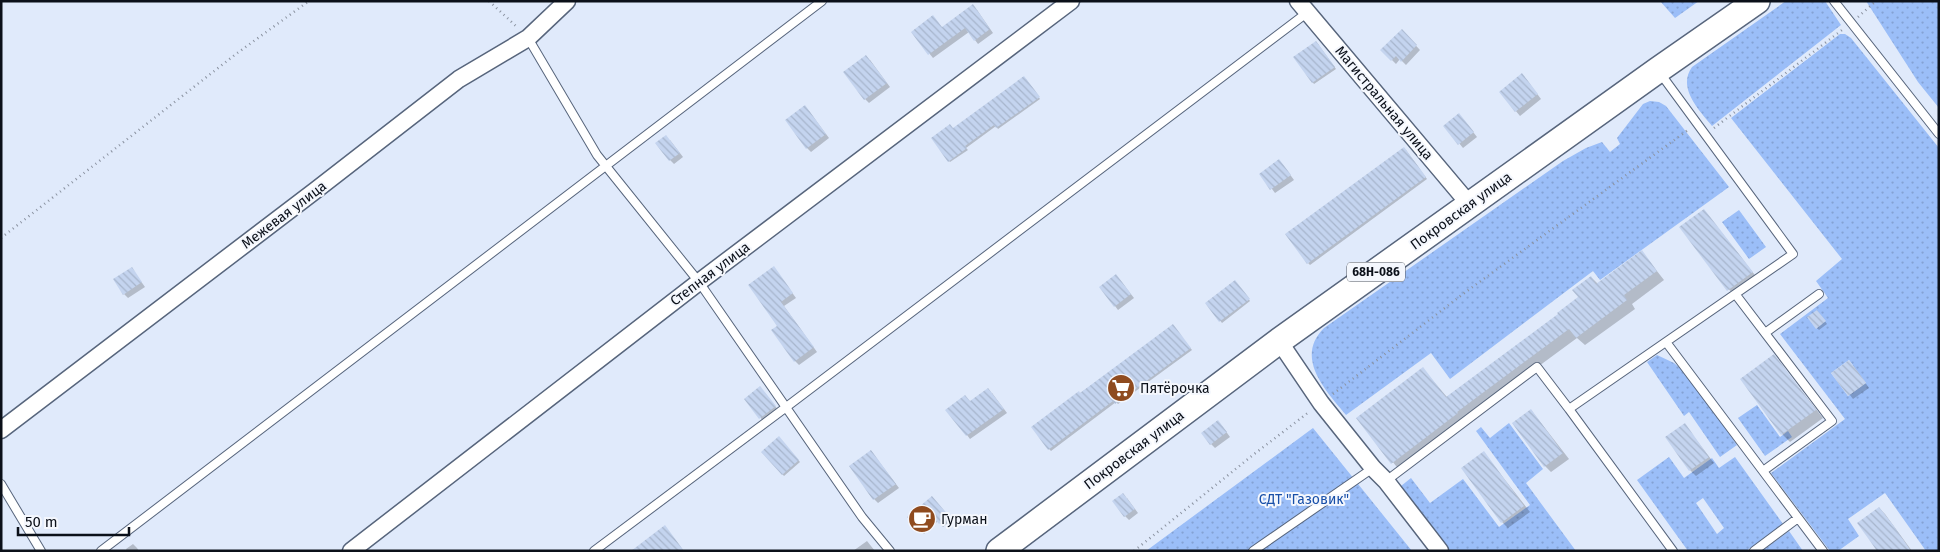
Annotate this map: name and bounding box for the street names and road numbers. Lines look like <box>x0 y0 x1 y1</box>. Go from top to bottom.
street label: Магистральная улица <box>1331 43 1437 163</box>
street label: Покровская улица <box>1407 169 1515 253</box>
street label: Межевая улица <box>238 178 330 252</box>
street label: Степная улица <box>667 239 753 309</box>
road number: 68Н-086 <box>1347 262 1405 282</box>
street label: Покровская улица <box>1081 407 1187 493</box>

